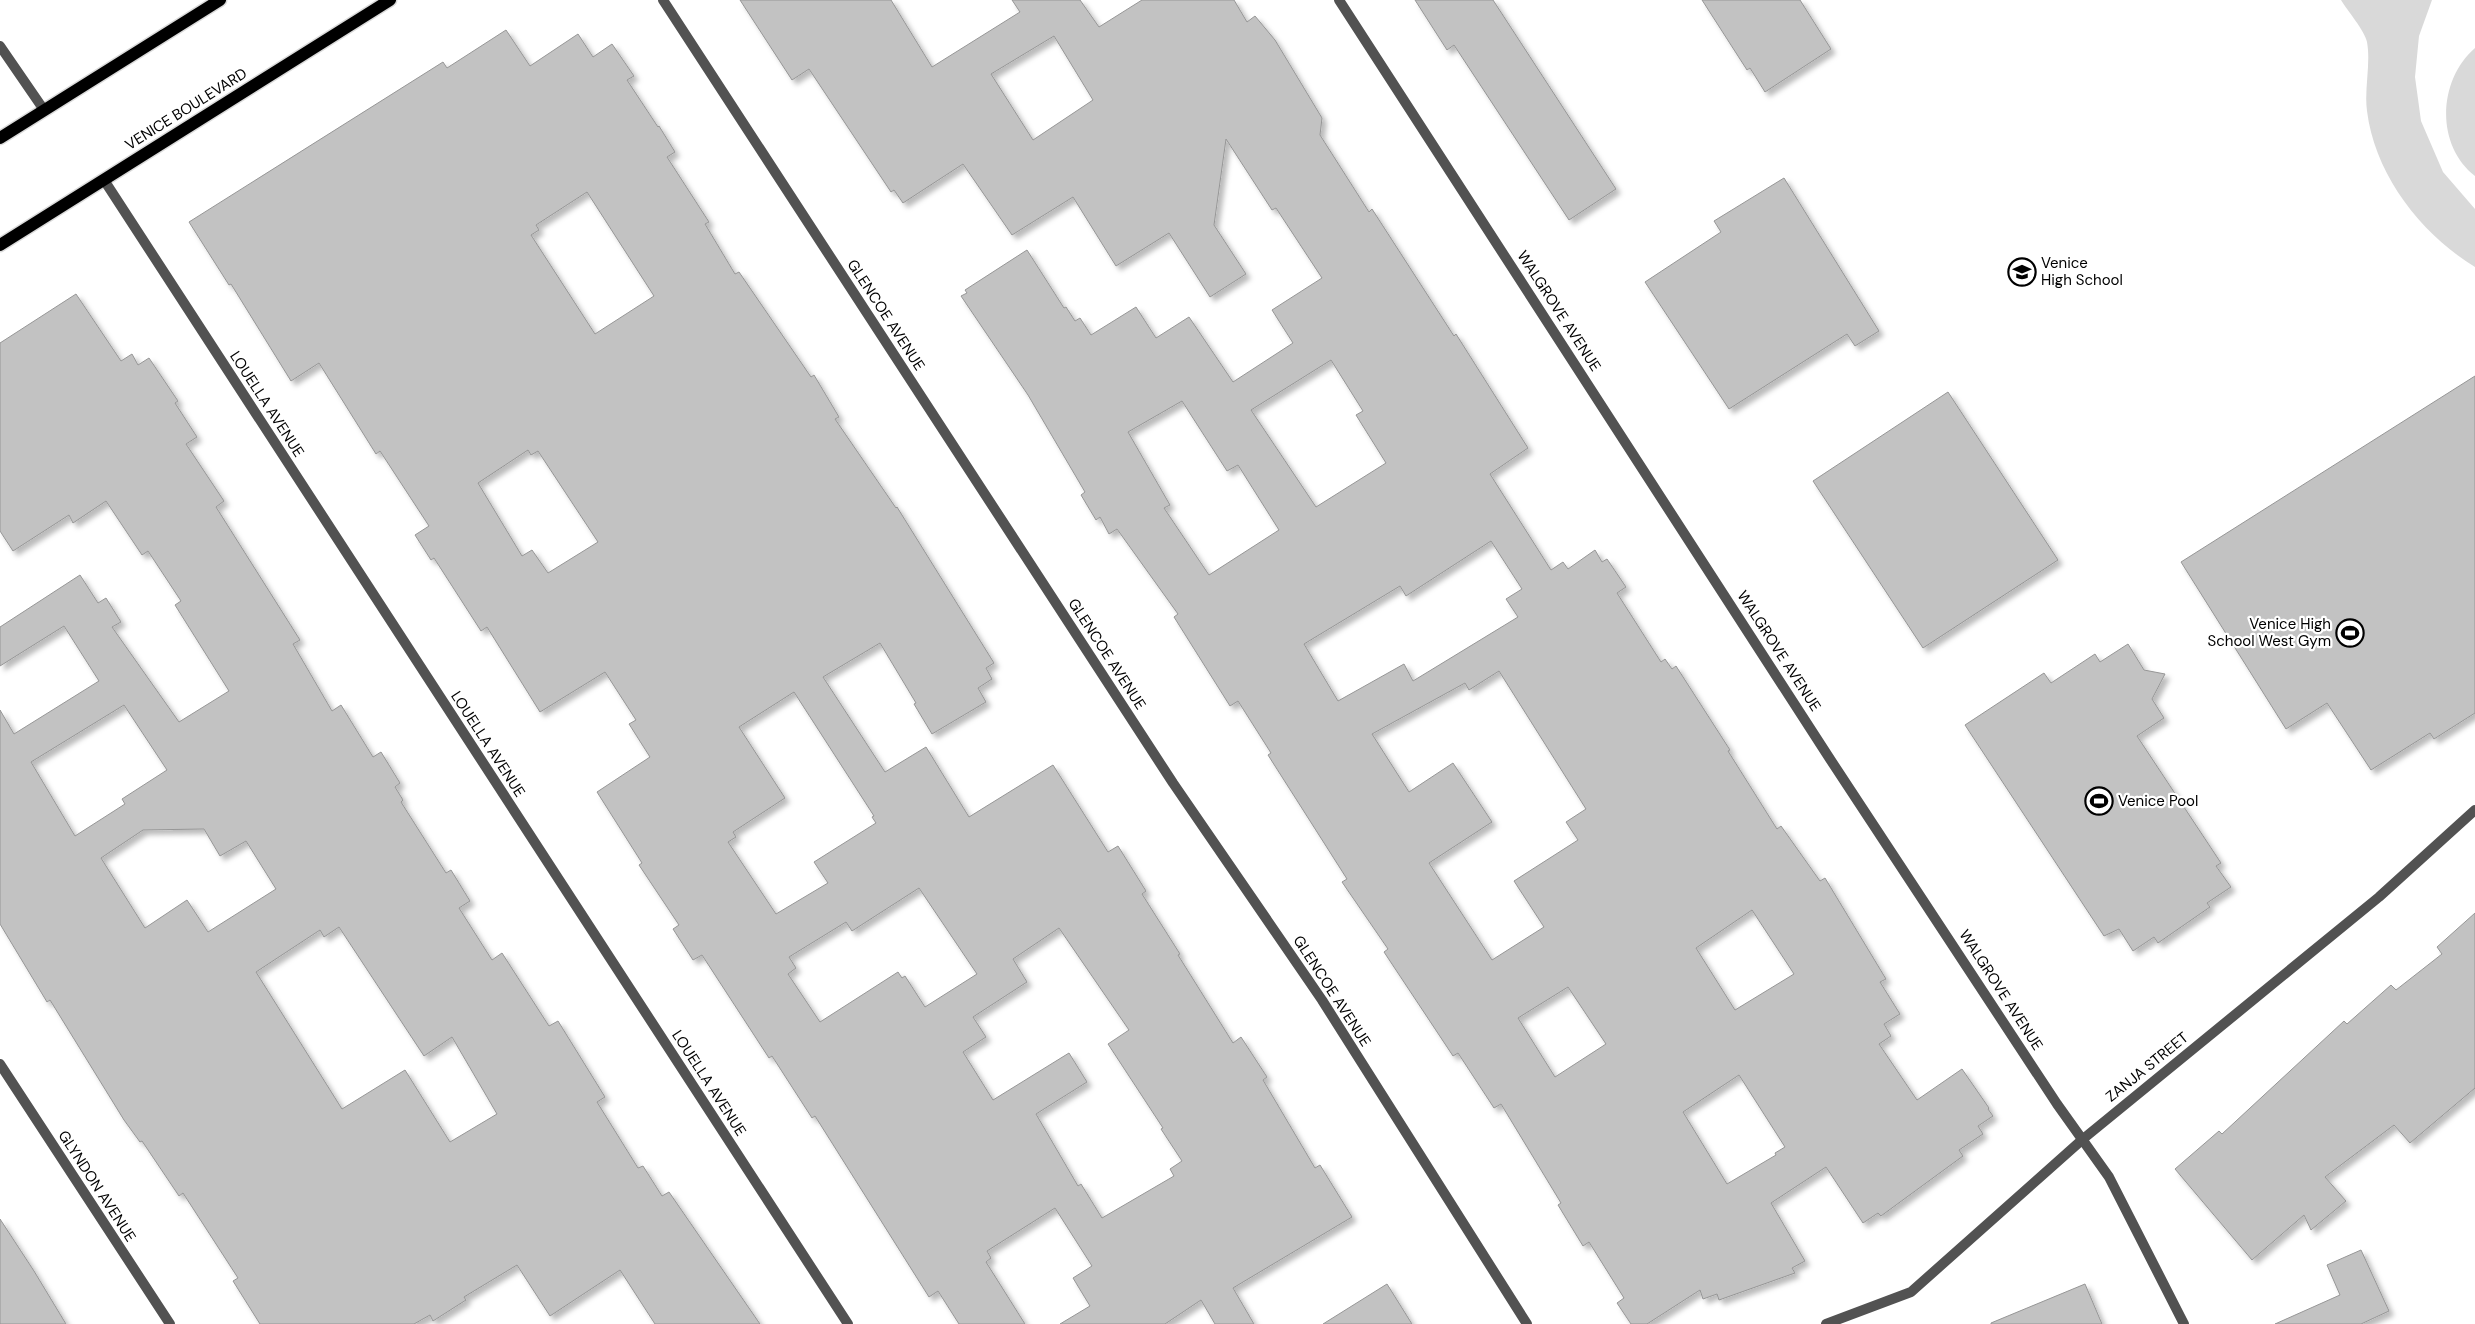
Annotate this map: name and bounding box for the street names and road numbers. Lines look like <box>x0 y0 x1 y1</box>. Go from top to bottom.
street label: VENICE BOULEVARD <box>121 63 251 155</box>
street label: WALGROVE AVENUE <box>1512 247 1606 375</box>
street label: GLENCOE AVENUE <box>843 256 929 374</box>
street label: LOUELLA AVENUE <box>225 347 309 461</box>
street label: WALGROVE AVENUE <box>1732 587 1826 715</box>
street label: GLENCOE AVENUE <box>1064 595 1150 713</box>
street label: LOUELLA AVENUE <box>446 687 530 801</box>
street label: WALGROVE AVENUE <box>1954 926 2048 1054</box>
street label: GLENCOE AVENUE <box>1289 932 1375 1050</box>
street label: LOUELLA AVENUE <box>667 1026 751 1140</box>
street label: ZANJA STREET <box>2102 1028 2192 1106</box>
street label: GLYNDON AVENUE <box>54 1127 140 1245</box>

